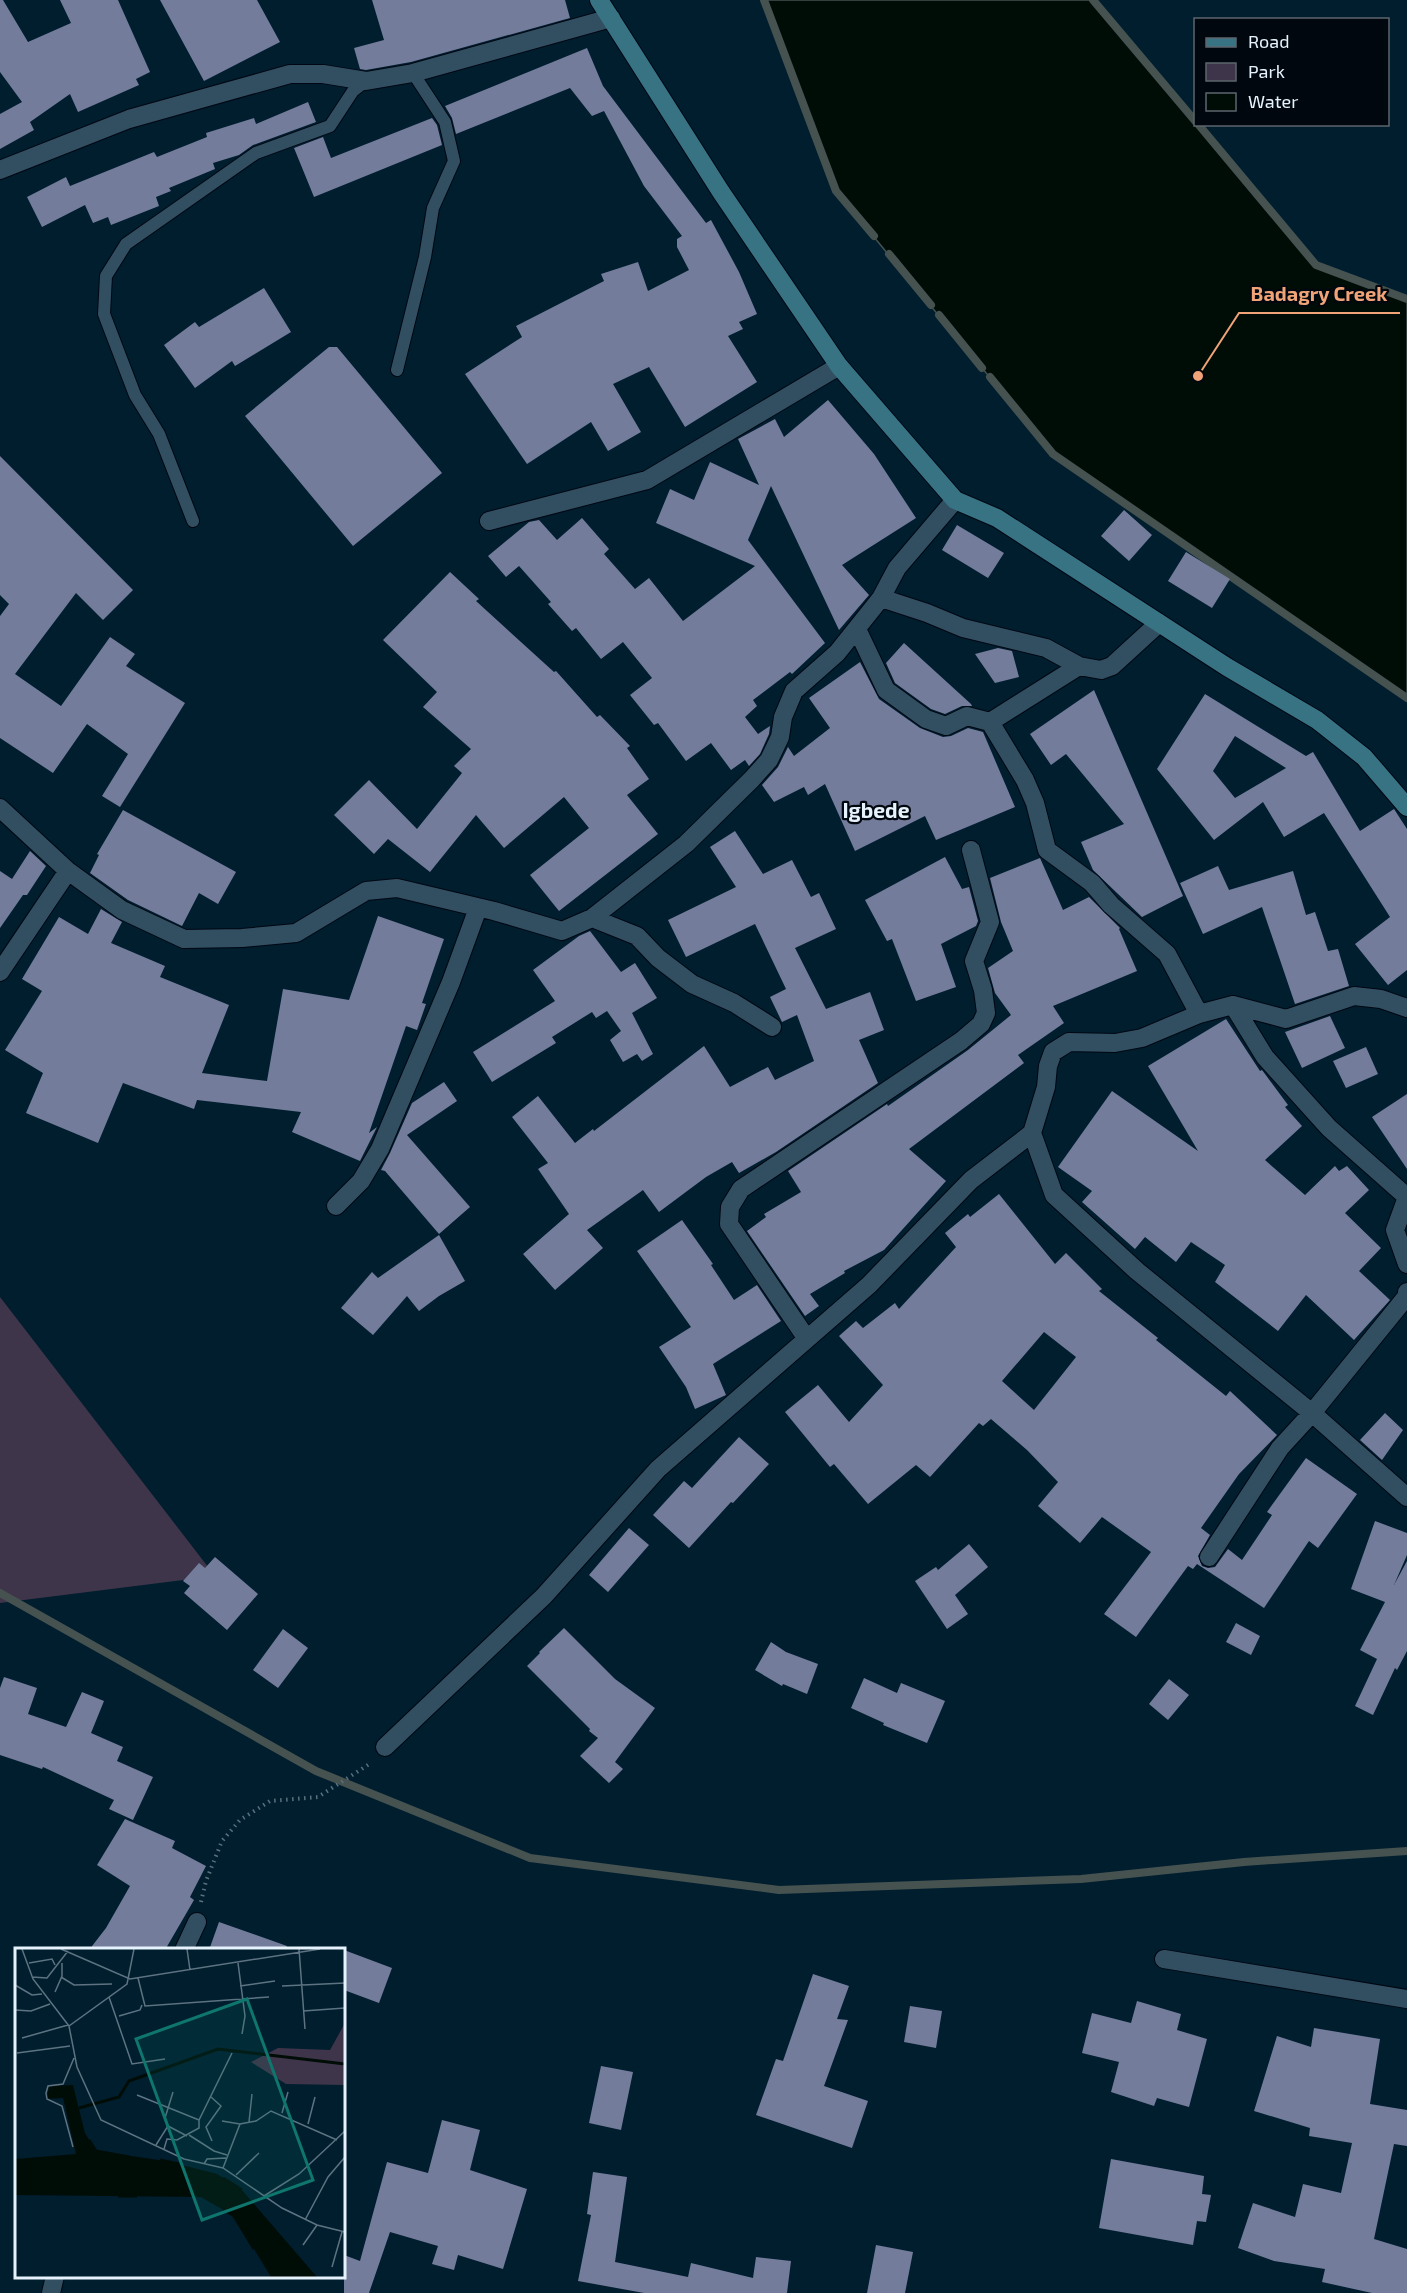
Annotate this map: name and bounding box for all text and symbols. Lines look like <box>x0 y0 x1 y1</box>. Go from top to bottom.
legend <box>1194 18 1389 126</box>
text: Road <box>1248 30 1289 52</box>
text: Park <box>1248 60 1285 82</box>
text: Water <box>1248 90 1298 112</box>
callout: Badagry Creek <box>1239 275 1400 313</box>
text: Badagry Creek <box>1251 281 1388 306</box>
district label: Igbede <box>842 797 910 822</box>
inset map <box>15 1948 345 2278</box>

